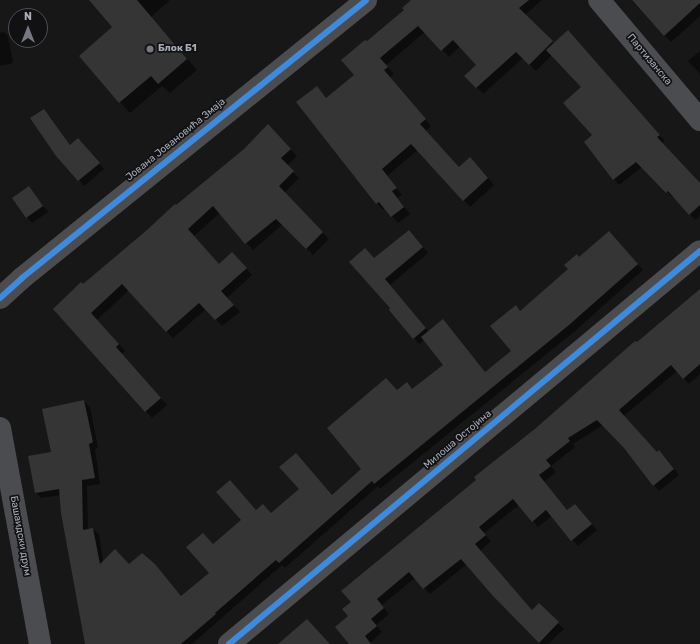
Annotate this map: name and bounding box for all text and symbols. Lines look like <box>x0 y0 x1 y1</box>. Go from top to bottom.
north arrow <box>8 8 48 48</box>
text: N <box>24 10 32 23</box>
street label: Партизанска <box>624 32 674 88</box>
place label: Блок Б1 <box>158 43 197 55</box>
marker: Блок Б1 <box>145 44 155 54</box>
street label: Јована Јовановића Змаја <box>124 96 228 184</box>
street label: Милоша Остојина <box>422 408 494 472</box>
street label: Башаидски друм <box>7 495 33 577</box>

